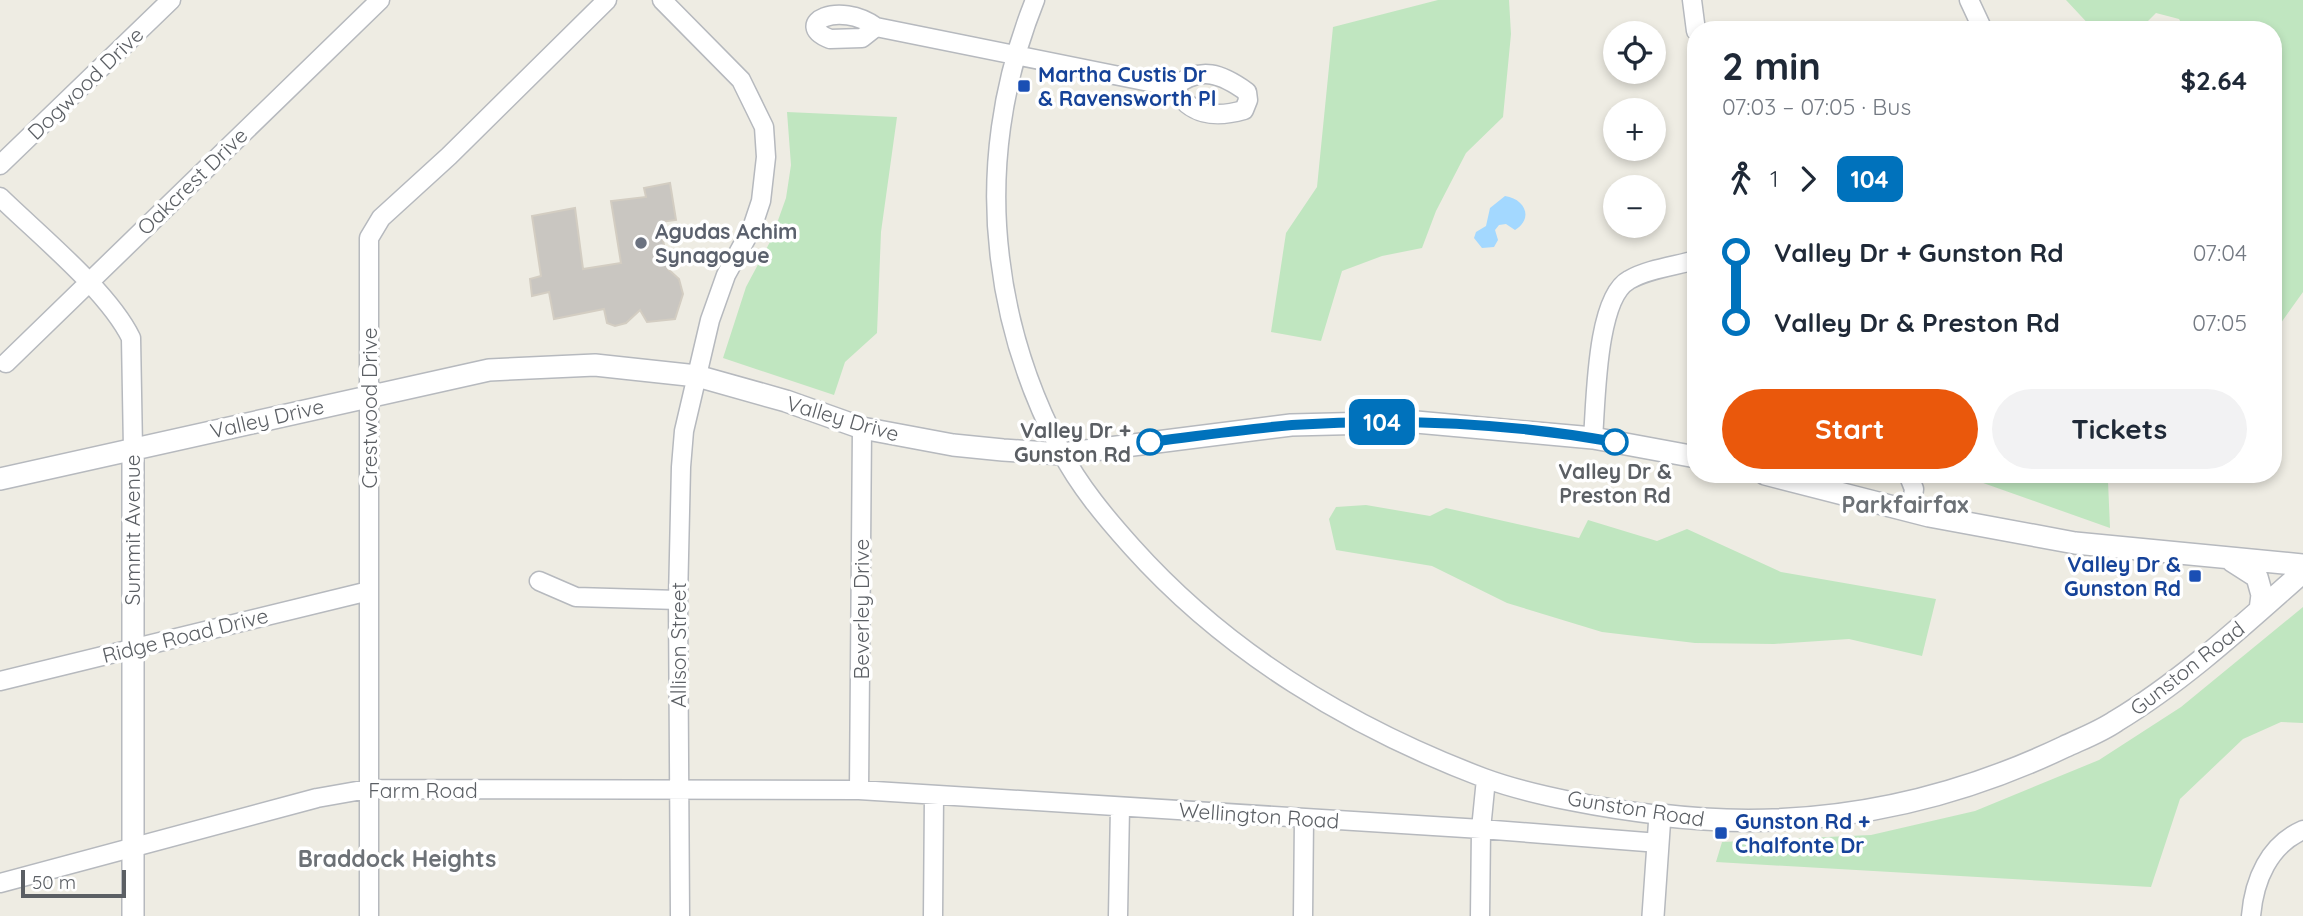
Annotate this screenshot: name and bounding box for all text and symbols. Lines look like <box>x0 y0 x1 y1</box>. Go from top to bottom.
street label: Dogwood Drive <box>22 21 148 145</box>
map controls <box>1603 21 1666 238</box>
button: locate <box>1603 21 1666 84</box>
text: 2 min <box>1722 42 1821 90</box>
place label: Martha Custis Dr & Ravensworth Pl <box>1038 61 1216 111</box>
text: $2.64 <box>2181 64 2247 97</box>
marker: Martha Custis Dr & Ravensworth Pl <box>1016 78 1032 94</box>
text: 07:03 – 07:05 · Bus <box>1722 92 1911 121</box>
button: + <box>1603 98 1666 161</box>
street label: Oakcrest Drive <box>131 122 253 240</box>
icon: walk <box>1722 160 1760 198</box>
icon: forward <box>1789 160 1827 198</box>
text: 1 <box>1770 164 1779 193</box>
text: 104 <box>1851 164 1889 194</box>
button: − <box>1603 175 1666 238</box>
place label: Agudas Achim Synagogue <box>655 218 797 268</box>
marker: Agudas Achim Synagogue <box>633 235 649 251</box>
text: Valley Dr + Gunston Rd <box>1774 236 2064 269</box>
text: 07:04 <box>2193 238 2247 267</box>
text: Valley Dr & Preston Rd <box>1774 306 2060 339</box>
text: 07:05 <box>2192 308 2247 337</box>
street label: Crestwood Drive <box>356 327 382 489</box>
button: Start <box>1722 389 1978 469</box>
button: Tickets <box>1992 389 2247 469</box>
street label: Valley Drive <box>784 390 902 446</box>
street label: Valley Drive <box>208 392 326 444</box>
line badge: 104 <box>1342 399 1422 445</box>
text: 104 <box>1363 407 1401 437</box>
place label: Valley Dr + Gunston Rd <box>1014 417 1131 467</box>
marker: Valley Dr + Gunston Rd <box>1137 429 1163 455</box>
marker: Valley Dr & Preston Rd <box>1602 429 1628 455</box>
street label: Summit Avenue <box>119 454 145 606</box>
place label: Valley Dr & Preston Rd <box>1558 458 1672 508</box>
district label: Parkfairfax <box>1842 490 1968 519</box>
street label: Beverley Drive <box>848 539 874 679</box>
place label: Valley Dr & Gunston Rd <box>2064 551 2181 601</box>
marker: Valley Dr & Gunston Rd <box>2187 568 2203 584</box>
street label: Allison Street <box>665 582 691 708</box>
street label: Ridge Road Drive <box>99 602 271 668</box>
street label: Gunston Road <box>2125 615 2249 721</box>
street label: Farm Road <box>368 777 478 803</box>
street label: Gunston Road <box>1566 784 1706 832</box>
street label: Wellington Road <box>1178 796 1340 834</box>
place label: Gunston Rd + Chalfonte Dr <box>1735 808 1870 858</box>
marker: Gunston Rd + Chalfonte Dr <box>1713 825 1729 841</box>
district label: Braddock Heights <box>298 844 496 873</box>
scale bar <box>21 867 126 899</box>
text: 50 m <box>32 870 76 894</box>

